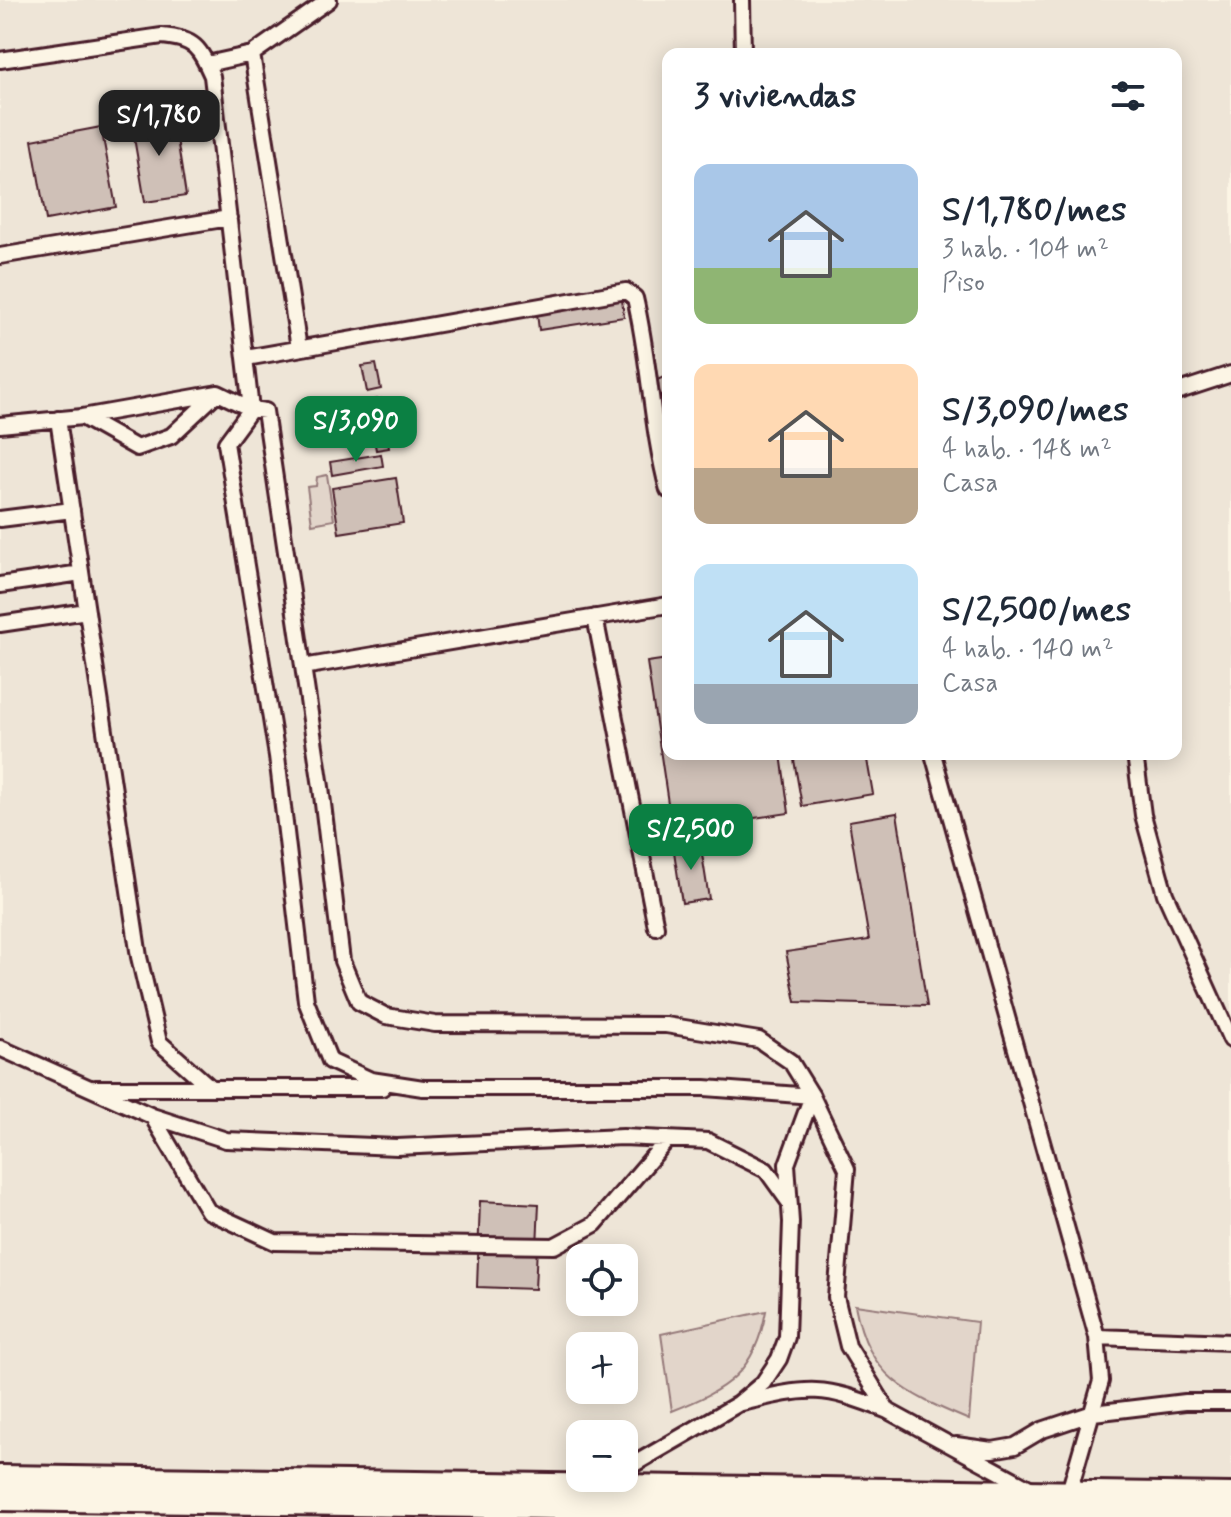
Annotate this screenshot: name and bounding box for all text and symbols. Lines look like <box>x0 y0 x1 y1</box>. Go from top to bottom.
text: 3 viviendas <box>694 74 856 119</box>
icon: filters <box>1106 74 1150 118</box>
pin: S/1,780 <box>85 90 233 158</box>
text: S/1,780 <box>117 99 201 133</box>
text: S/1,780/mes <box>942 188 1126 233</box>
icon: home <box>758 196 854 292</box>
text: 3 hab. · 104 m² <box>942 233 1109 267</box>
text: Piso <box>942 267 985 301</box>
text: S/3,090/mes <box>942 388 1129 433</box>
pin: S/3,090 <box>282 396 430 464</box>
icon: home <box>758 396 854 492</box>
text: S/3,090 <box>313 405 399 439</box>
text: 4 hab. · 148 m² <box>942 433 1112 467</box>
text: Casa <box>942 467 998 501</box>
text: S/2,500/mes <box>942 588 1131 633</box>
icon: home <box>758 596 854 692</box>
text: 4 hab. · 140 m² <box>942 633 1113 667</box>
text: Casa <box>942 667 998 701</box>
pin: S/2,500 <box>617 804 765 872</box>
text: S/2,500 <box>647 813 735 847</box>
map controls <box>566 1244 638 1492</box>
button: locate <box>566 1244 638 1316</box>
button: + <box>566 1332 638 1404</box>
button: − <box>566 1420 638 1492</box>

